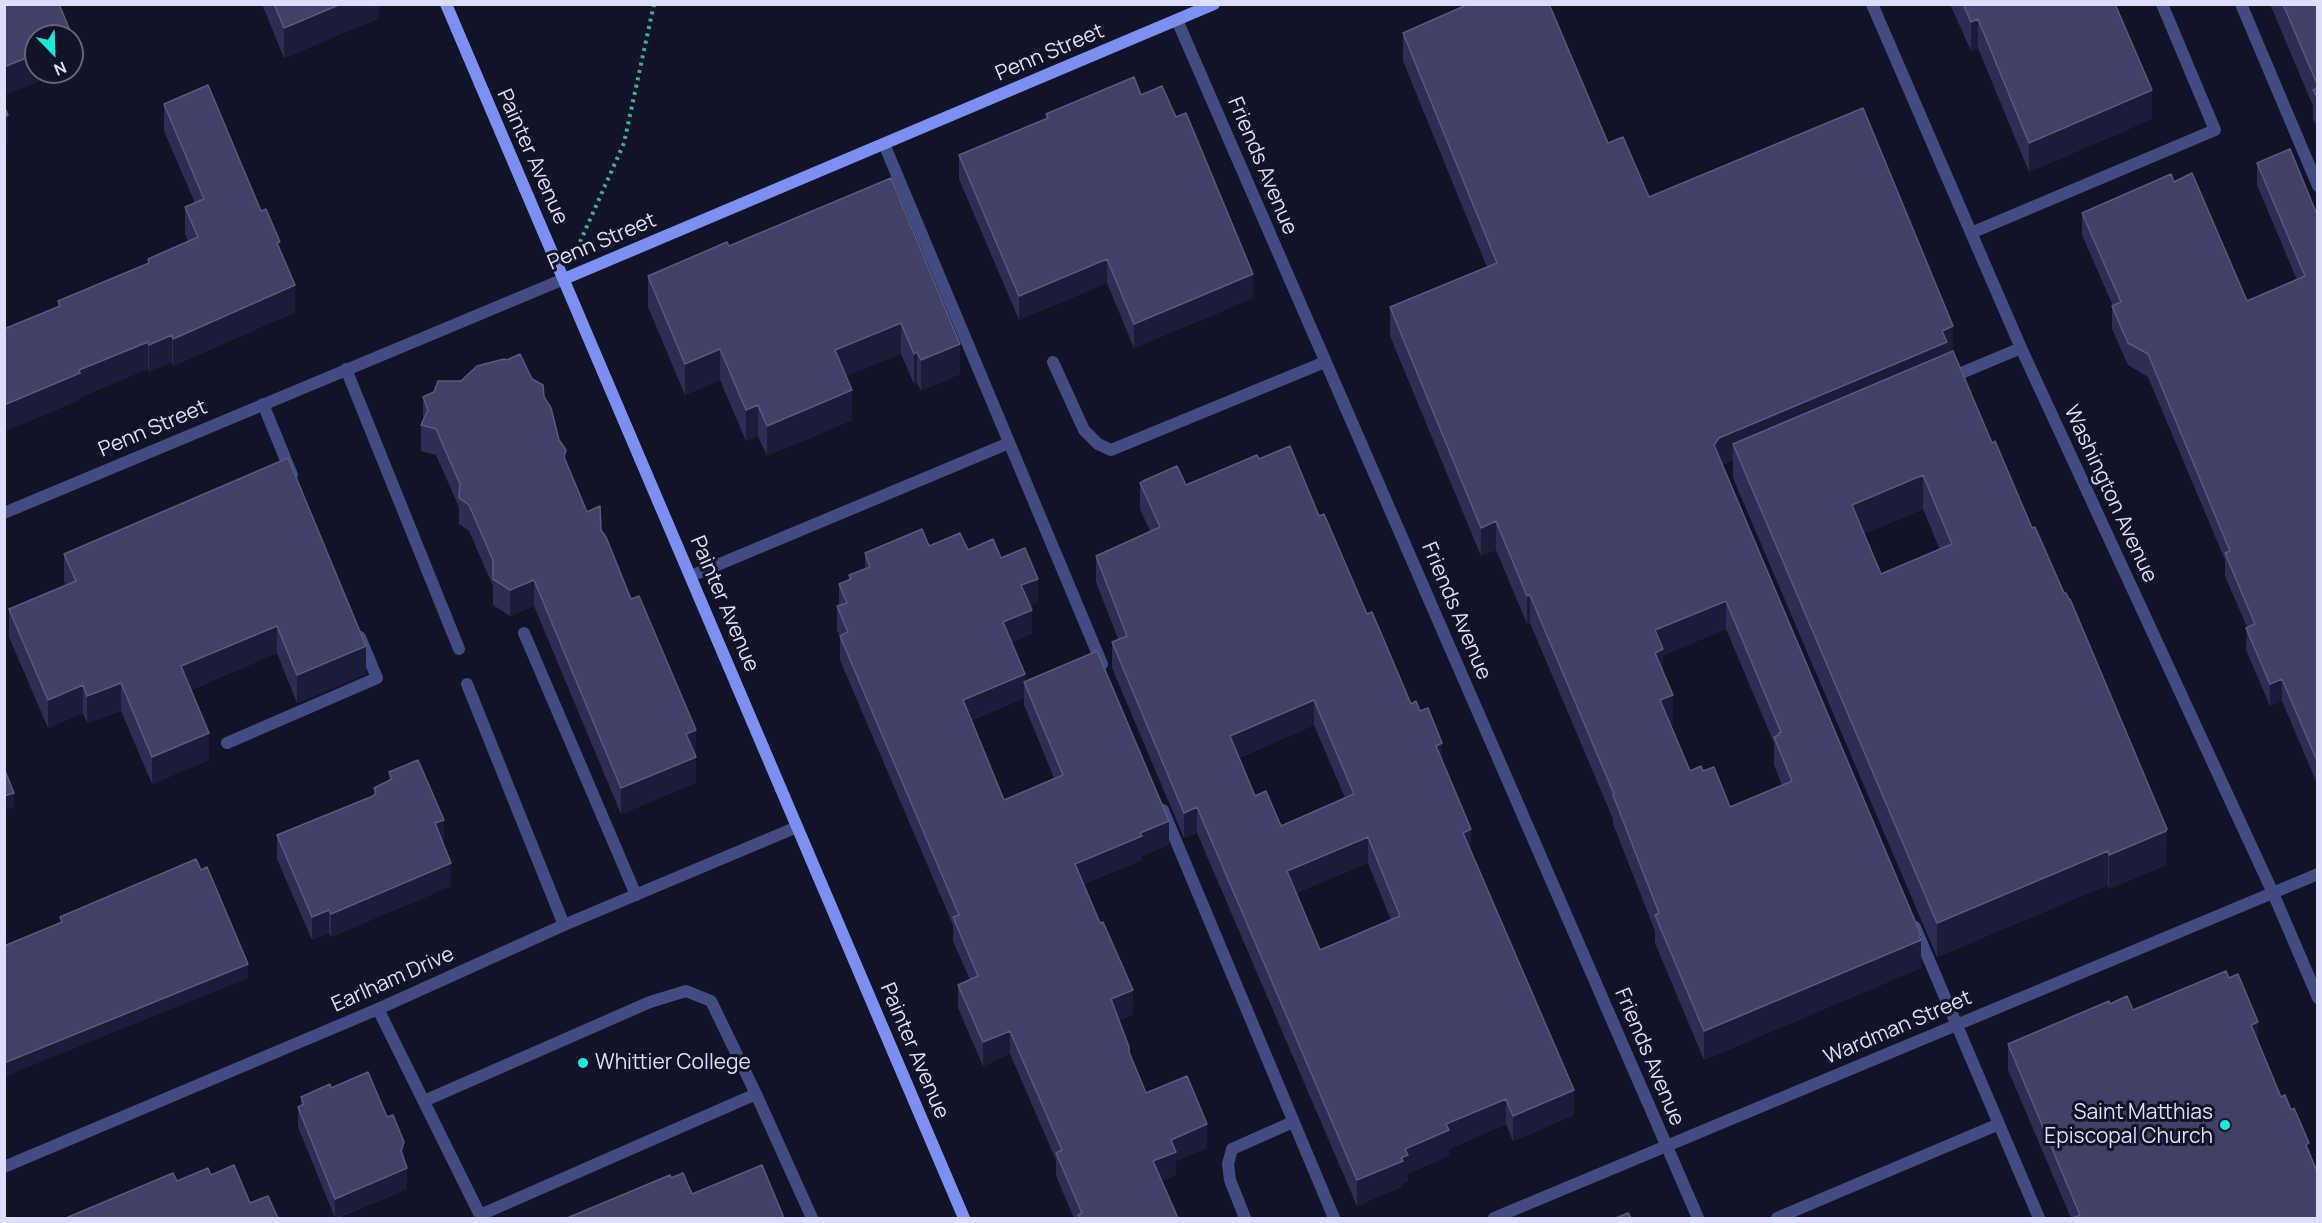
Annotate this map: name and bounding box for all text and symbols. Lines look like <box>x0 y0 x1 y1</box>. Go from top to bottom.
street label: Penn Street <box>992 19 1108 87</box>
north arrow <box>24 24 84 84</box>
text: N <box>51 56 70 81</box>
street label: Painter Avenue <box>491 86 573 228</box>
street label: Friends Avenue <box>1222 93 1302 239</box>
street label: Penn Street <box>544 208 660 276</box>
street label: Penn Street <box>95 395 211 463</box>
street label: Washington Avenue <box>2058 401 2162 587</box>
street label: Painter Avenue <box>684 532 764 676</box>
street label: Friends Avenue <box>1416 538 1496 684</box>
street label: Earlham Drive <box>328 942 458 1018</box>
street label: Painter Avenue <box>874 979 954 1123</box>
street label: Friends Avenue <box>1609 984 1689 1130</box>
street label: Wardman Street <box>1820 986 1976 1070</box>
place label: Whittier College <box>595 1050 751 1076</box>
marker: Whittier College <box>576 1056 590 1070</box>
place label: Saint Matthias Episcopal Church <box>2044 1100 2213 1150</box>
marker: Saint Matthias Episcopal Church <box>2218 1118 2232 1132</box>

